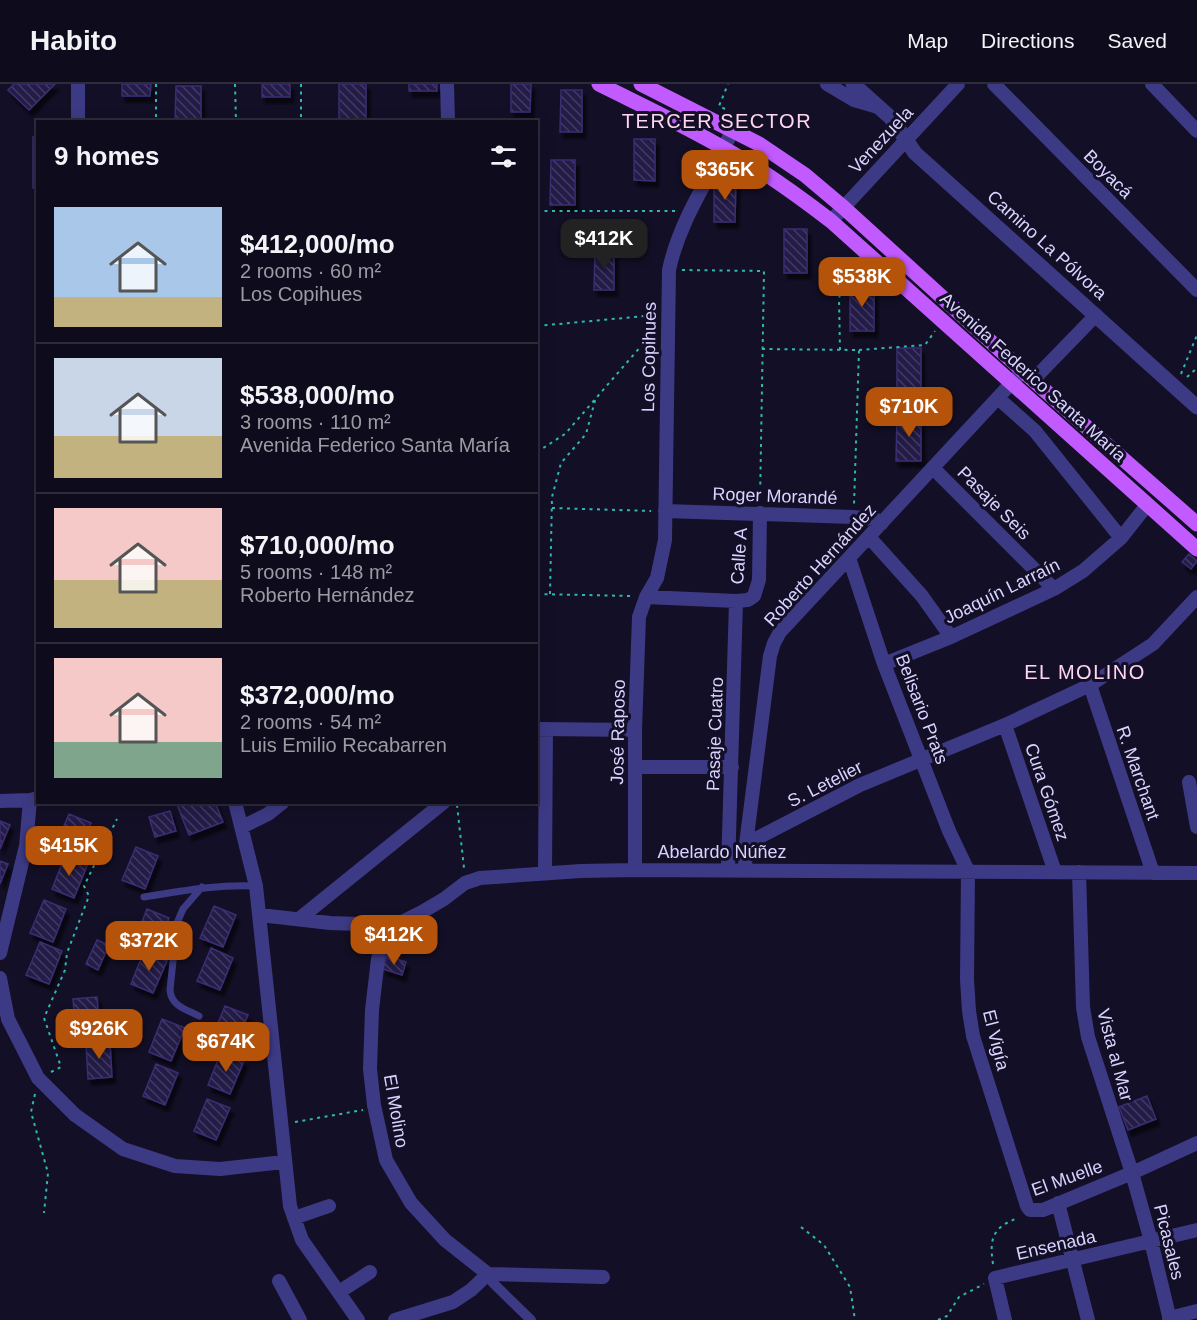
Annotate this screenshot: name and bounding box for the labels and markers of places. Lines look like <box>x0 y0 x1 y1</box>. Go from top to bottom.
pin: $365K <box>683 150 767 201</box>
pin: $412K <box>562 219 646 270</box>
pin: $538K <box>820 257 904 308</box>
pin: $710K <box>867 387 951 438</box>
pin: $415K <box>27 826 111 877</box>
pin: $412K <box>352 915 436 966</box>
pin: $372K <box>107 921 191 972</box>
pin: $926K <box>57 1009 141 1060</box>
pin: $674K <box>184 1022 268 1073</box>

